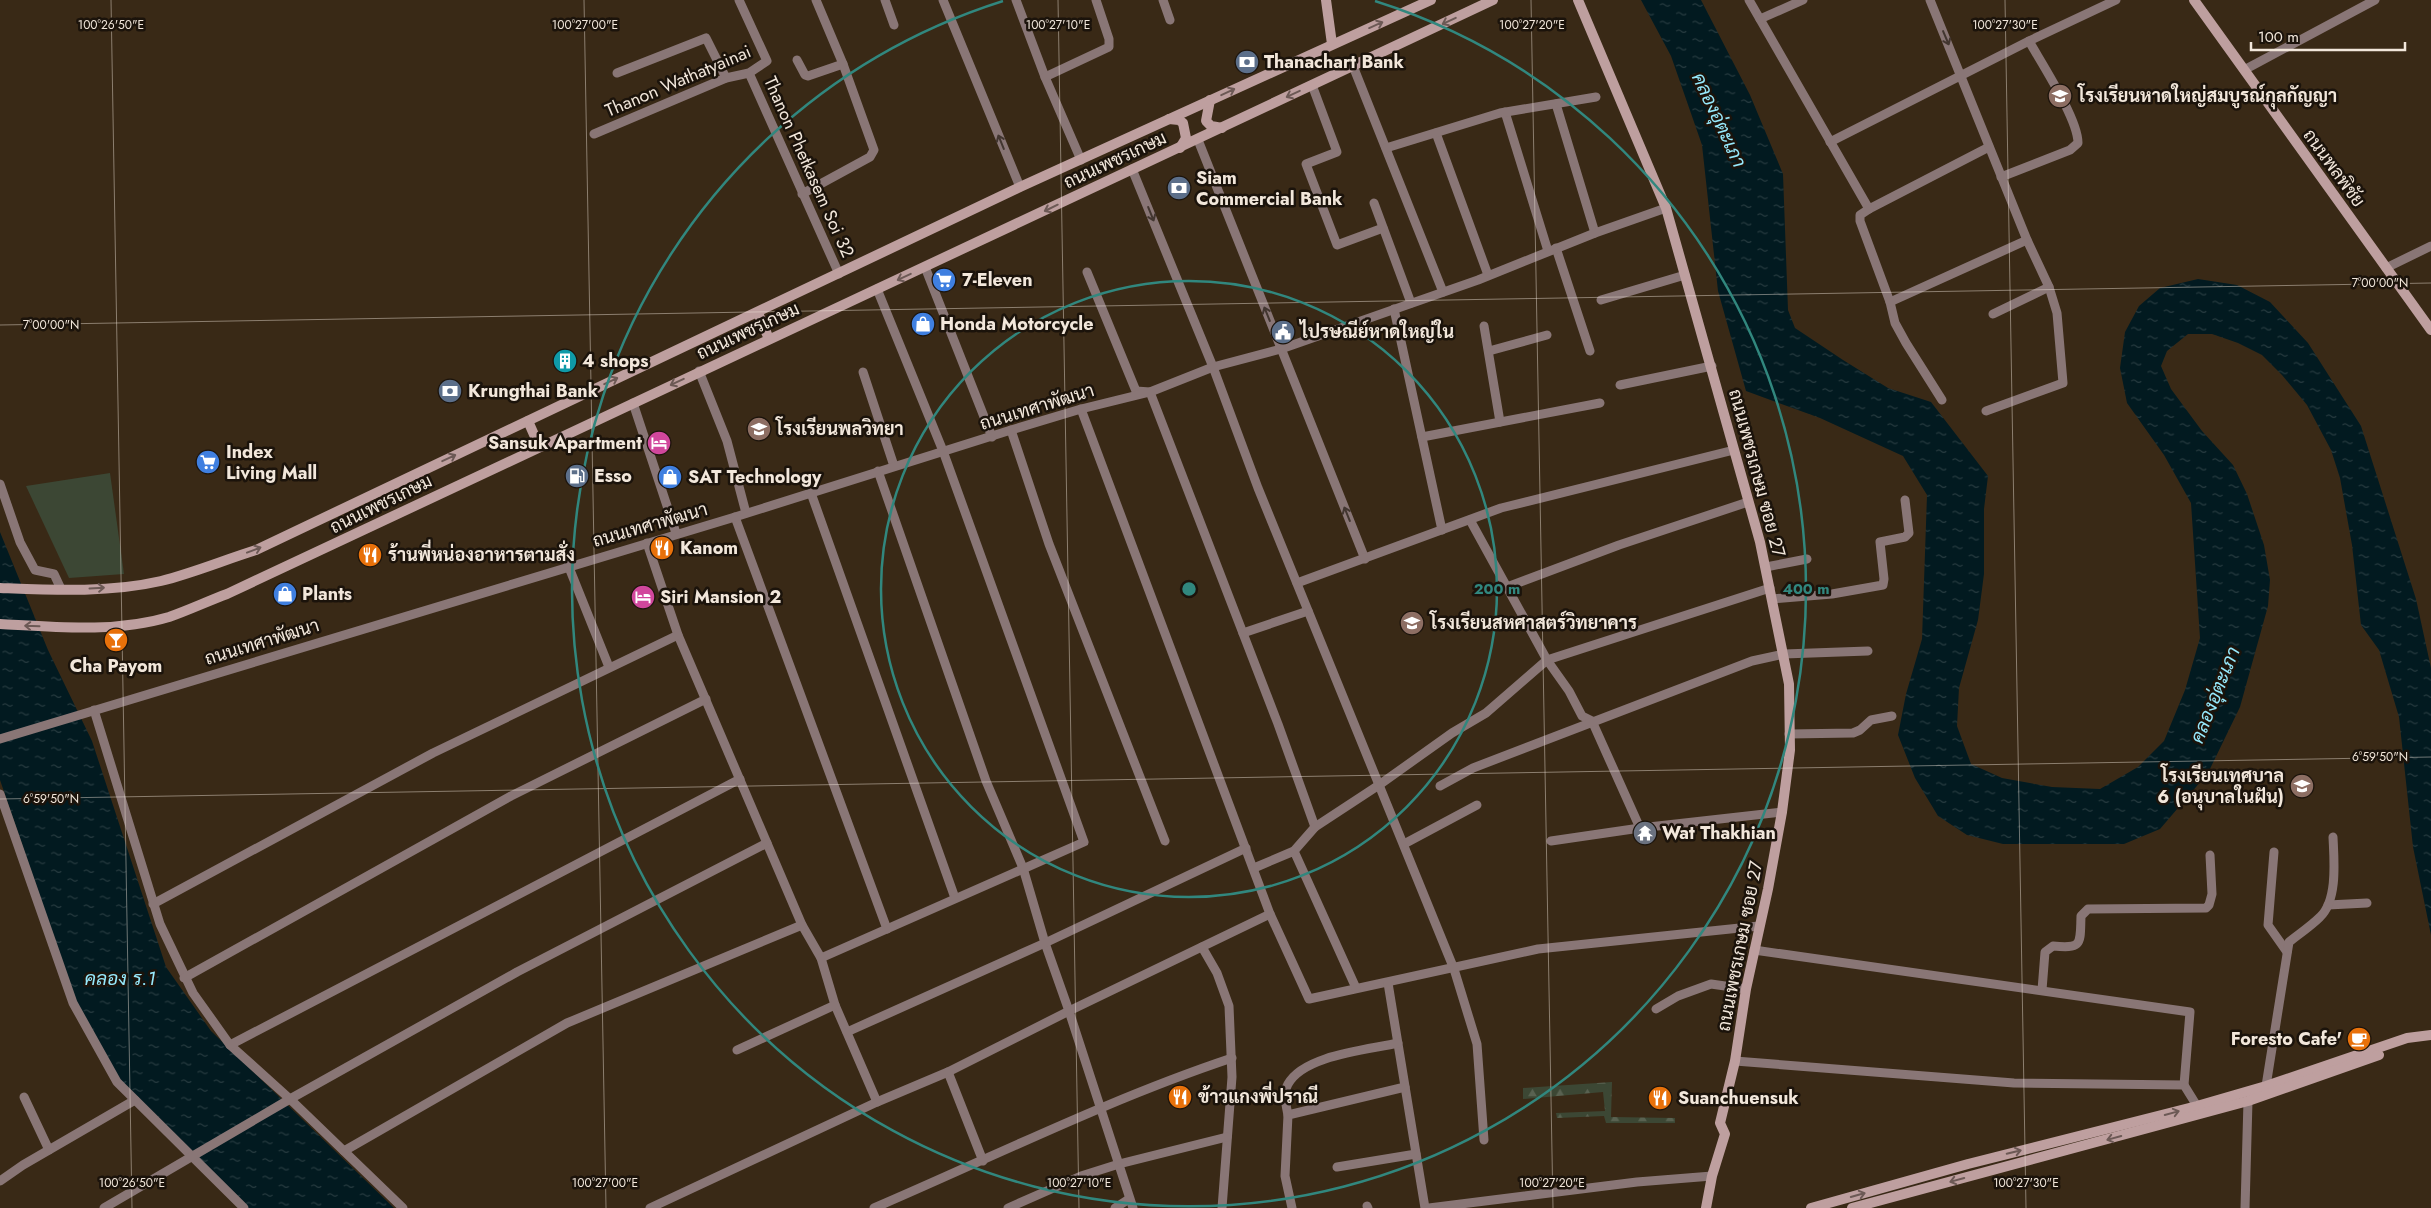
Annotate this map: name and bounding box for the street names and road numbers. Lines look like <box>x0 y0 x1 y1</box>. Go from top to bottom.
street label: Thanon Wathatyainai <box>601 39 755 123</box>
street label: Thanon Phetkasem Soi 32 <box>757 72 861 262</box>
street label: ถนนพลพิชัย <box>2297 124 2371 212</box>
street label: ถนนเพชรเกษม <box>1059 125 1171 195</box>
street label: ถนนเพชรเกษม <box>692 296 804 366</box>
street label: ถนนเทศาพัฒนา <box>977 377 1097 437</box>
street label: ถนนเพชรเกษม ซอย 27 <box>1722 386 1792 561</box>
street label: ถนนเพชรเกษม <box>326 468 436 540</box>
street label: ถนนเทศาพัฒนา <box>589 496 711 554</box>
street label: ถนนเทศาพัฒนา <box>202 612 322 672</box>
street label: ถนนเพชรเกษม ซอย 27 <box>1711 858 1769 1033</box>

